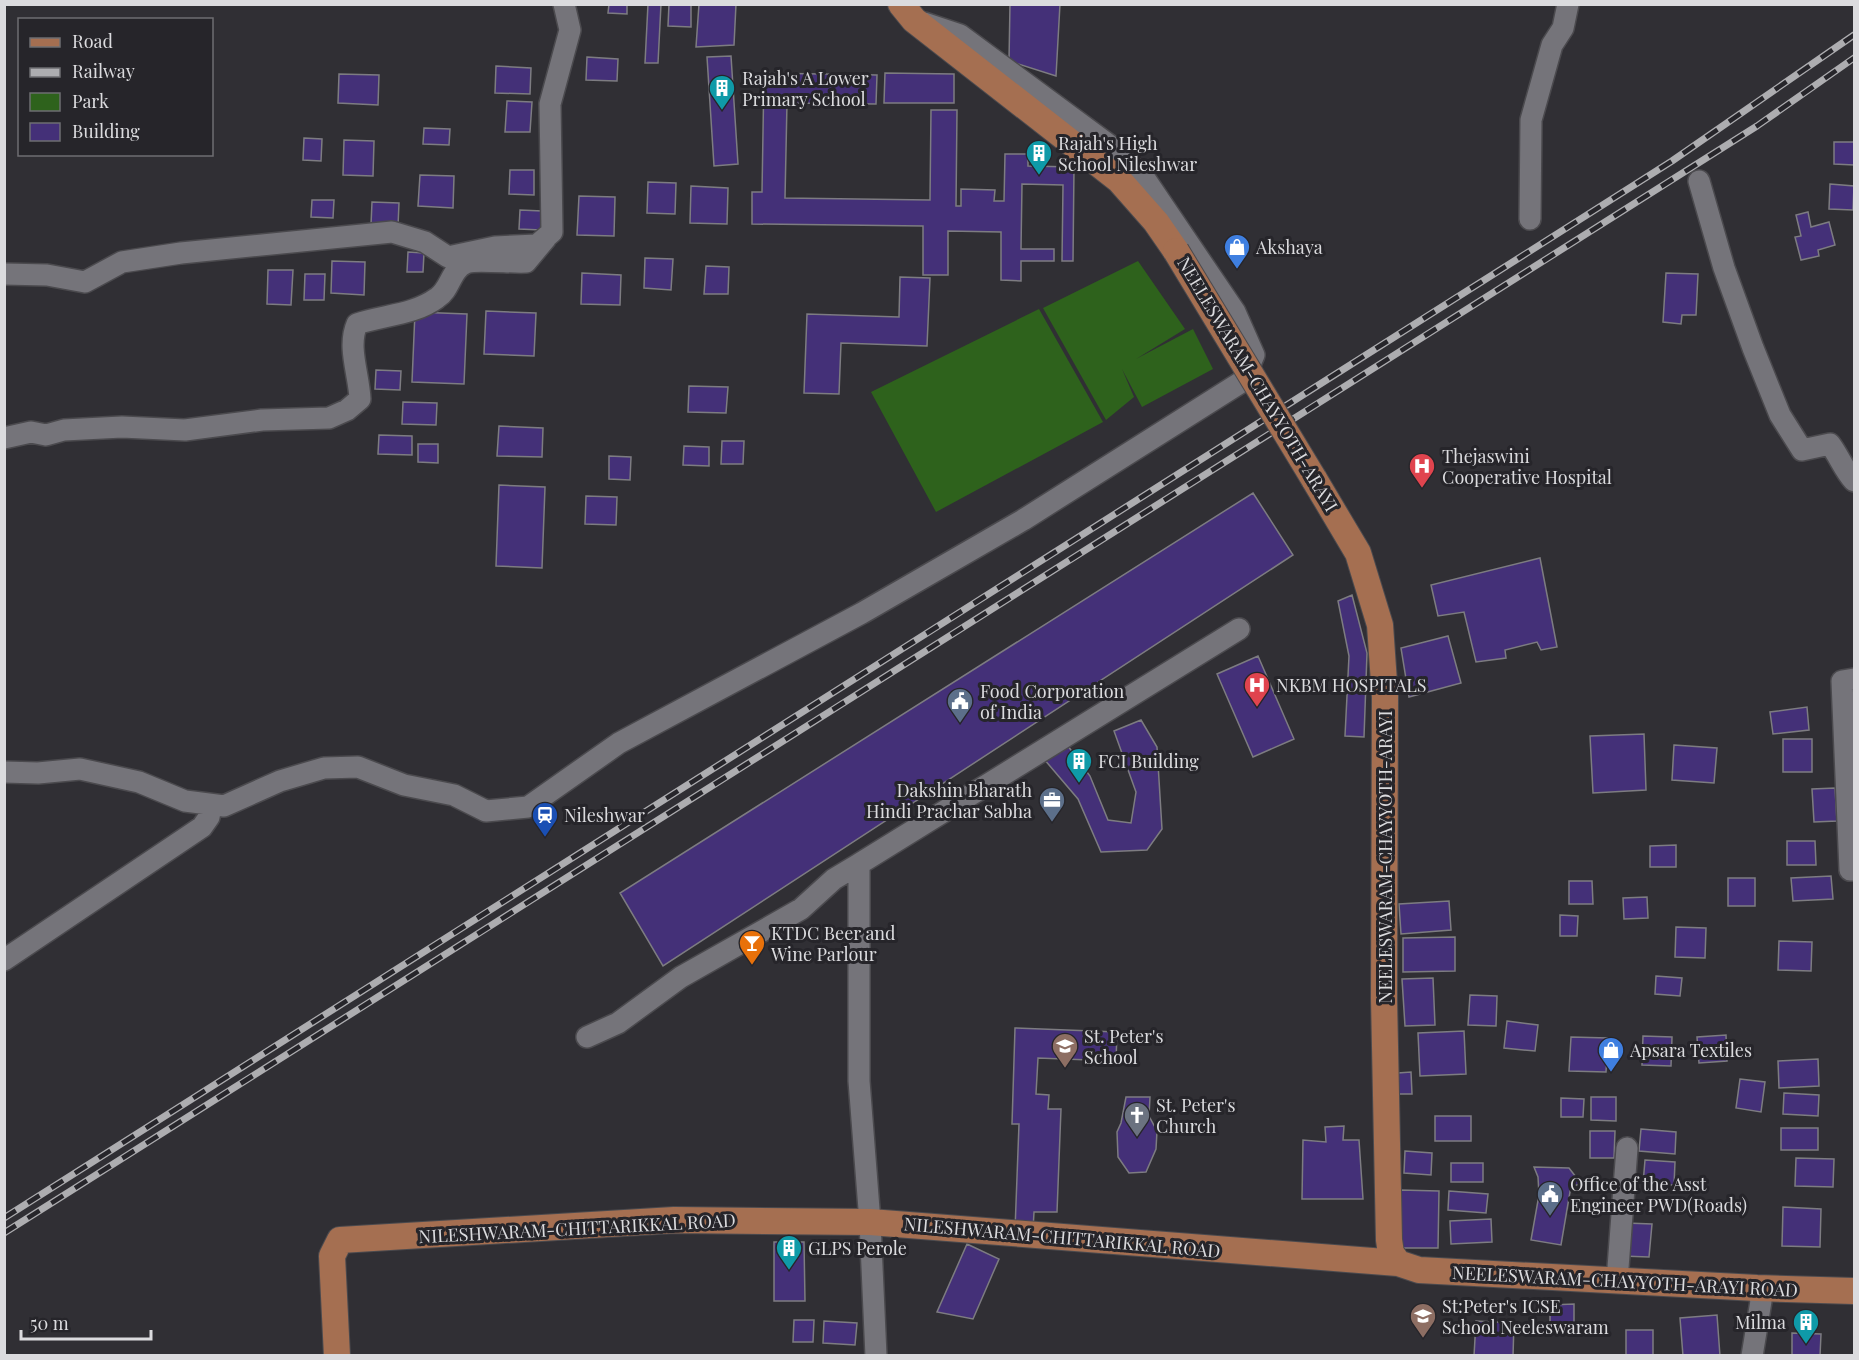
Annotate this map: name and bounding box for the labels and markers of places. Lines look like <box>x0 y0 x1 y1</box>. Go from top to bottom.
place label: Rajah's A Lower Primary School <box>742 66 869 111</box>
building icon: Rajah's A Lower Primary School <box>707 73 737 111</box>
place label: Rajah's High School Nileshwar <box>1058 131 1197 176</box>
building icon: Rajah's High School Nileshwar <box>1024 138 1054 176</box>
shop icon: Akshaya <box>1222 232 1252 270</box>
place label: Akshaya <box>1255 235 1323 259</box>
place label: Thejaswini Cooperative Hospital <box>1442 444 1612 489</box>
hospital icon: Thejaswini Cooperative Hospital <box>1407 451 1437 489</box>
hospital icon: NKBM HOSPITALS <box>1242 670 1272 708</box>
place label: NKBM HOSPITALS <box>1276 673 1427 697</box>
place label: Food Corporation of India <box>980 679 1125 724</box>
public building icon: Food Corporation of India <box>945 686 975 724</box>
building icon: FCI Building <box>1064 746 1094 784</box>
place label: FCI Building <box>1098 749 1199 773</box>
place label: Dakshin Bharath Hindi Prachar Sabha <box>866 778 1032 823</box>
office icon: Dakshin Bharath Hindi Prachar Sabha <box>1037 785 1067 823</box>
station icon: Nileshwar <box>530 800 560 838</box>
place label: Nileshwar <box>564 803 645 827</box>
place label: KTDC Beer and Wine Parlour <box>770 921 896 966</box>
bar icon: KTDC Beer and Wine Parlour <box>737 928 767 966</box>
place label: St. Peter's School <box>1084 1024 1164 1069</box>
school or university icon: St. Peter's School <box>1050 1031 1080 1069</box>
shop icon: Apsara Textiles <box>1596 1035 1626 1073</box>
place label: Apsara Textiles <box>1629 1038 1752 1062</box>
place label: St. Peter's Church <box>1156 1093 1236 1138</box>
church icon: St. Peter's Church <box>1122 1100 1152 1138</box>
place label: Office of the Asst Engineer PWD(Roads) <box>1570 1172 1747 1217</box>
public building icon: Office of the Asst Engineer PWD(Roads) <box>1535 1179 1565 1217</box>
building icon: GLPS Perole <box>774 1233 804 1271</box>
place label: GLPS Perole <box>808 1236 907 1260</box>
place label: St:Peter's ICSE School Neeleswaram <box>1442 1294 1609 1339</box>
school or university icon: St:Peter's ICSE School Neeleswaram <box>1408 1301 1438 1339</box>
building icon: Milma <box>1791 1307 1821 1345</box>
place label: Milma <box>1735 1310 1786 1334</box>

